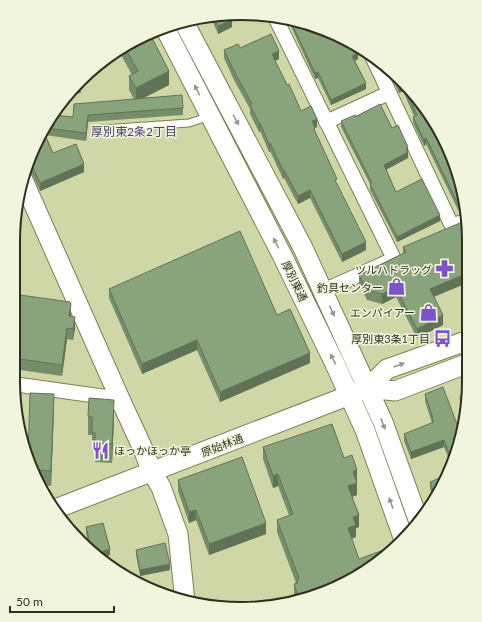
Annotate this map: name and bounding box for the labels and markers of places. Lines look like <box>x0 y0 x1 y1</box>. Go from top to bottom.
pharmacy icon: ツルハドラッグ <box>435 259 455 279</box>
place label: ツルハドラッグ <box>355 263 432 276</box>
shop icon: 釣具センター <box>386 277 406 297</box>
place label: 釣具センター <box>317 281 383 294</box>
shop icon: エンパイアー <box>418 302 438 322</box>
place label: エンパイアー <box>350 306 415 319</box>
bus stop icon: 厚別東3条1丁目 <box>433 328 453 348</box>
place label: 厚別東3条1丁目 <box>351 332 430 345</box>
restaurant icon: ほっかほっか亭 <box>91 440 111 460</box>
place label: ほっかほっか亭 <box>114 444 191 457</box>

